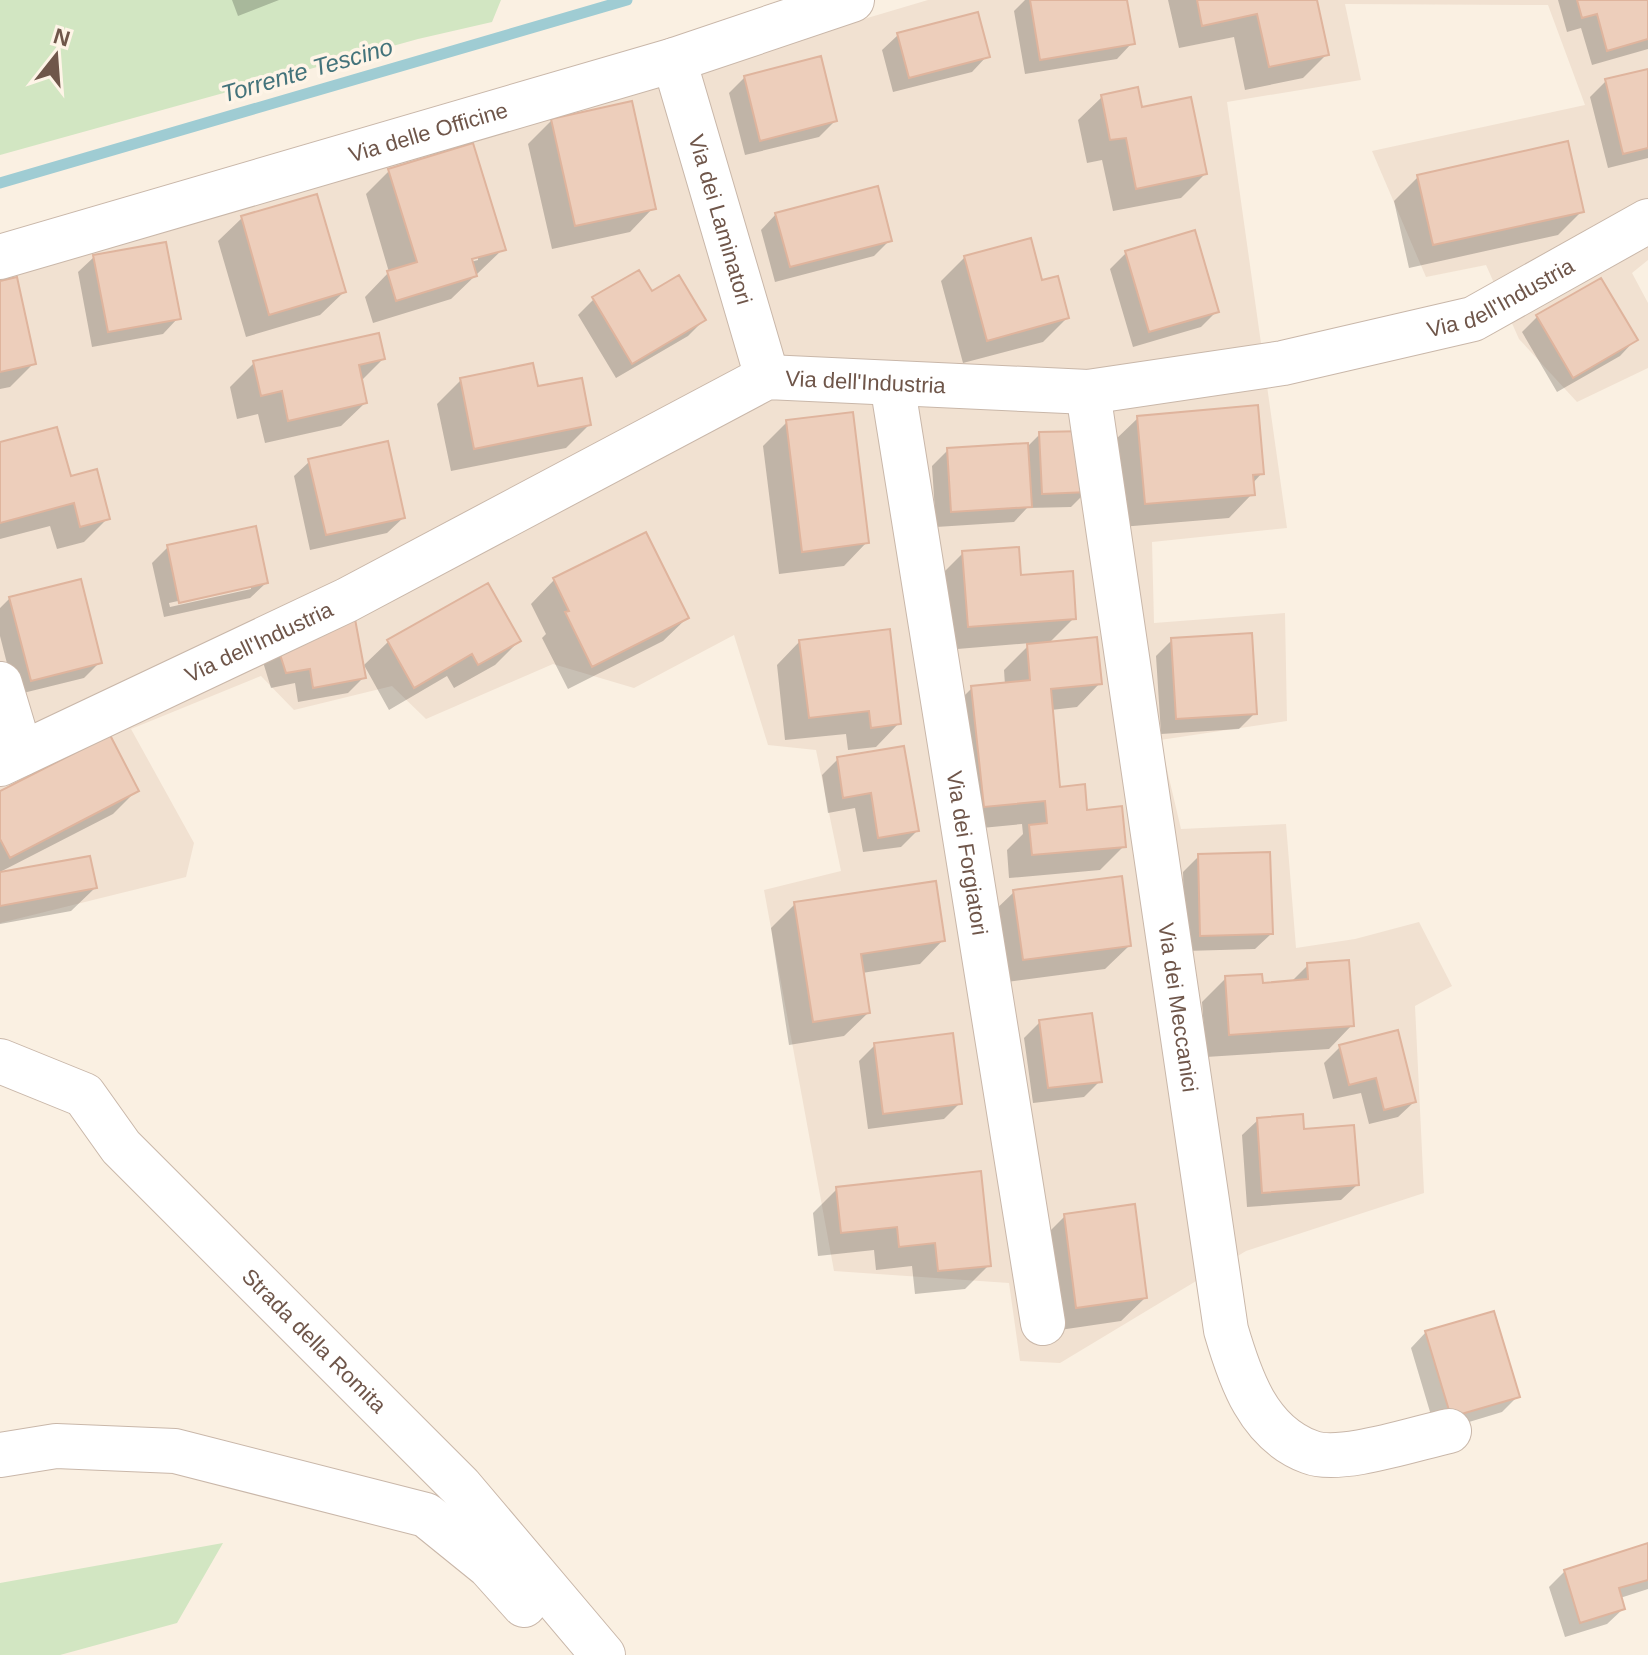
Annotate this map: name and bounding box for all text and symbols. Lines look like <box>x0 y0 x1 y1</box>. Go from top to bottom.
north arrow <box>16 16 96 96</box>
text: N <box>50 23 73 52</box>
water label: Torrente Tescino <box>218 33 396 107</box>
street label: Via delle Officine <box>346 97 511 167</box>
street label: Via dei Laminatori <box>684 131 757 307</box>
street label: Via dell'Industria <box>1424 252 1579 342</box>
street label: Via dell'Industria <box>785 365 947 398</box>
street label: Via dell'Industria <box>181 596 337 687</box>
street label: Via dei Forgiatori <box>942 769 993 937</box>
street label: Via dei Meccanici <box>1154 921 1203 1094</box>
street label: Strada della Romita <box>237 1263 392 1418</box>

